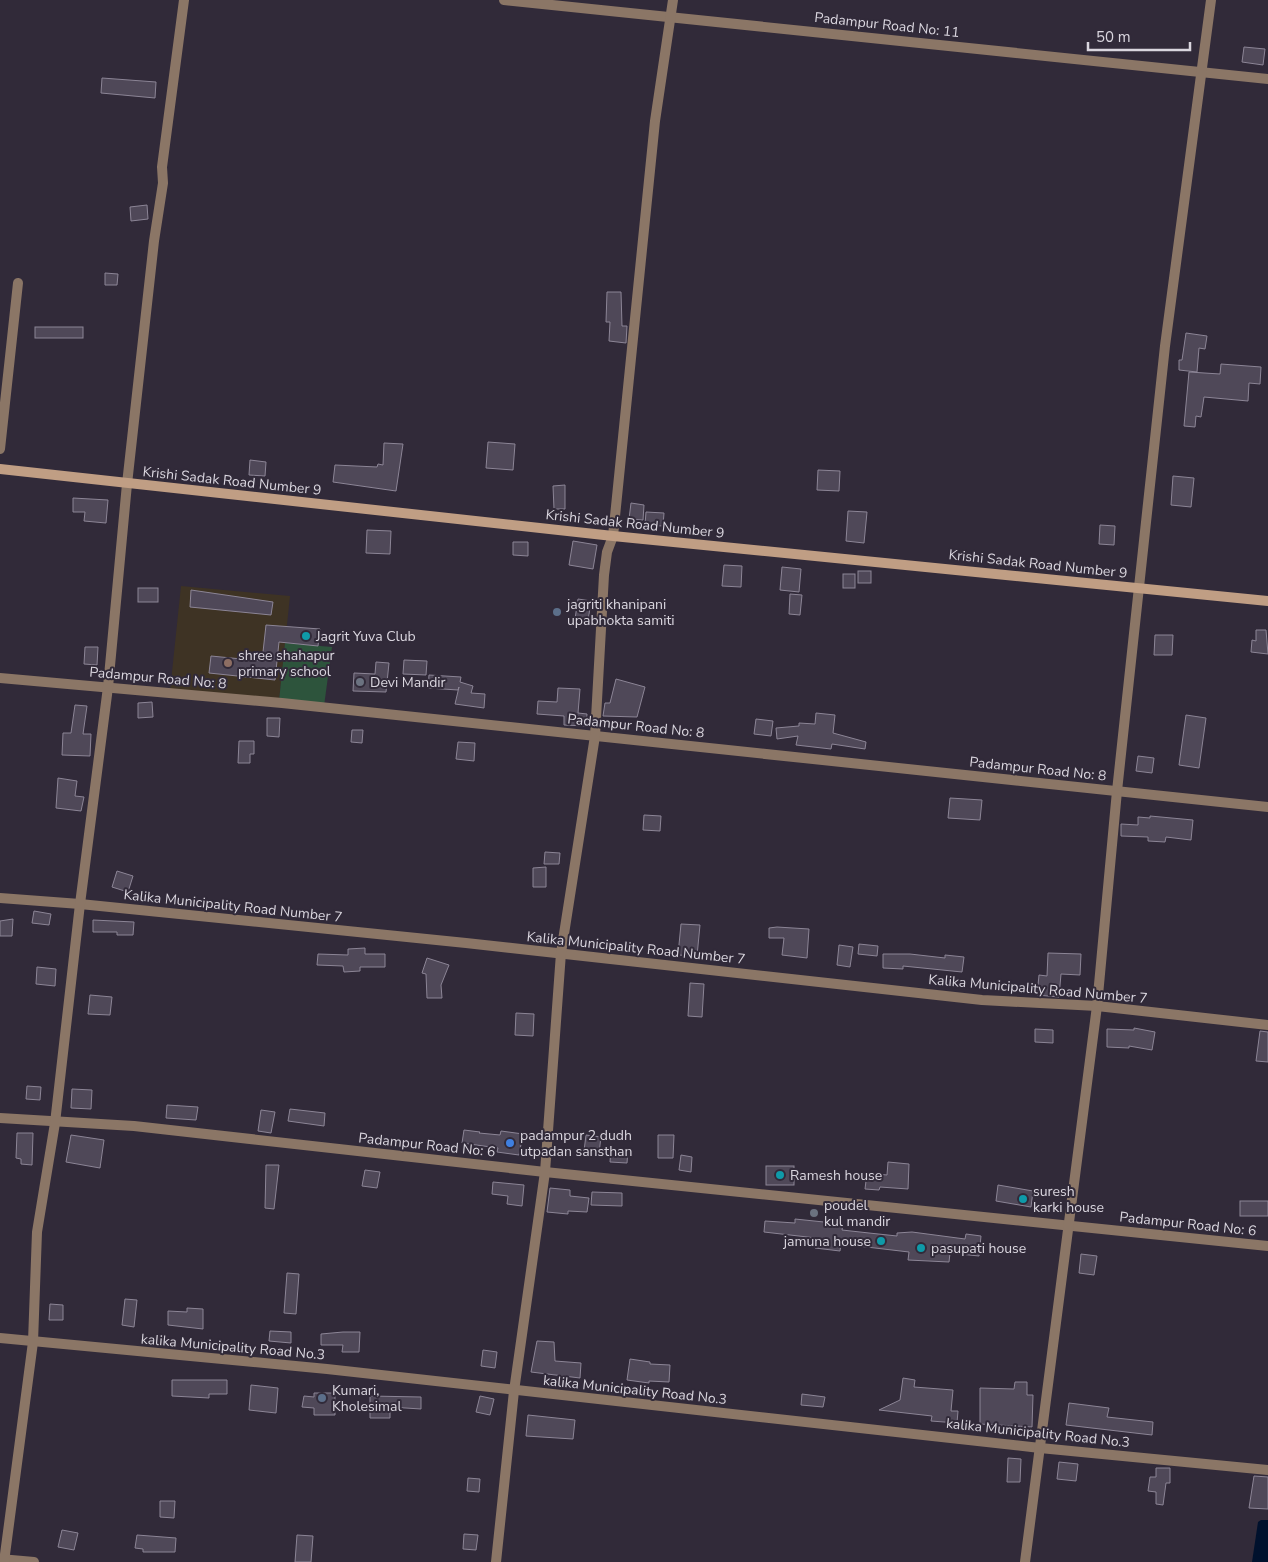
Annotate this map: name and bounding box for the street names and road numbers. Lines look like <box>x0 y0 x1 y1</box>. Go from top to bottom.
street label: Padampur Road No: 11 <box>813 8 961 42</box>
street label: Krishi Sadak Road Number 9 <box>142 462 322 500</box>
street label: Krishi Sadak Road Number 9 <box>545 505 725 543</box>
street label: Krishi Sadak Road Number 9 <box>948 545 1128 583</box>
street label: Padampur Road No: 8 <box>89 663 227 693</box>
street label: Padampur Road No: 8 <box>567 709 705 743</box>
street label: Padampur Road No: 8 <box>969 752 1107 786</box>
street label: Kalika Municipality Road Number 7 <box>123 885 343 927</box>
street label: Kalika Municipality Road Number 7 <box>526 927 746 969</box>
street label: Kalika Municipality Road Number 7 <box>928 970 1148 1008</box>
street label: Padampur Road No: 6 <box>358 1128 496 1162</box>
street label: Padampur Road No: 6 <box>1119 1207 1257 1241</box>
street label: kalika Municipality Road No.3 <box>140 1329 326 1365</box>
street label: kalika Municipality Road No.3 <box>542 1371 728 1409</box>
street label: kalika Municipality Road No.3 <box>945 1414 1131 1452</box>

